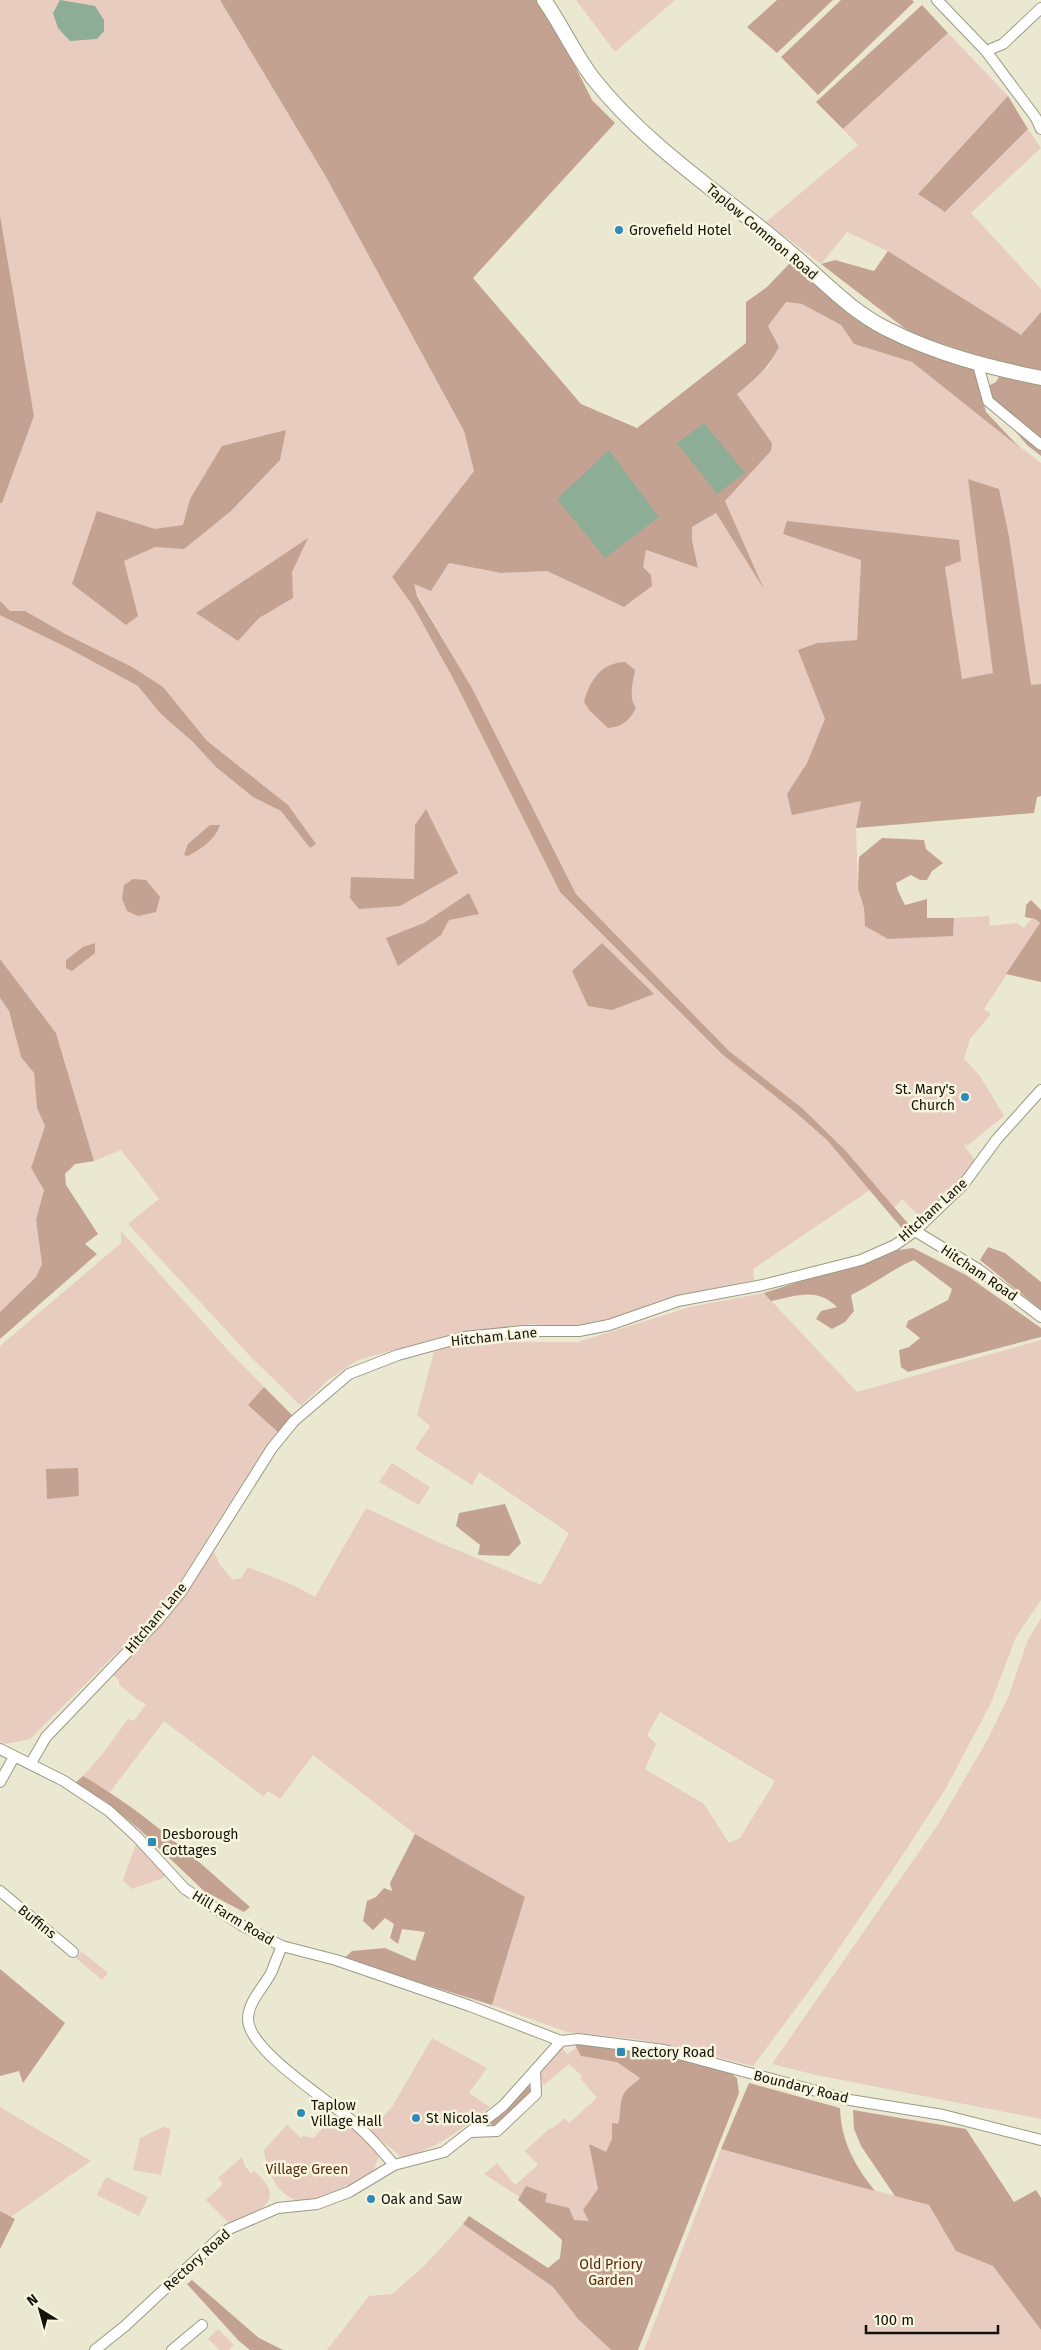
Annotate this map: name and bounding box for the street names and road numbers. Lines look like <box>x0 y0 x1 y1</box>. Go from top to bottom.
street label: Taplow Common Road <box>703 180 821 284</box>
street label: Hitcham Lane <box>895 1175 971 1245</box>
street label: Hitcham Road <box>937 1241 1021 1305</box>
street label: Hitcham Lane <box>450 1324 538 1350</box>
street label: Hitcham Lane <box>122 1579 190 1657</box>
street label: Hill Farm Road <box>189 1887 277 1949</box>
street label: Buffins <box>14 1902 60 1943</box>
street label: Boundary Road <box>752 2067 850 2107</box>
street label: Rectory Road <box>160 2226 234 2294</box>

